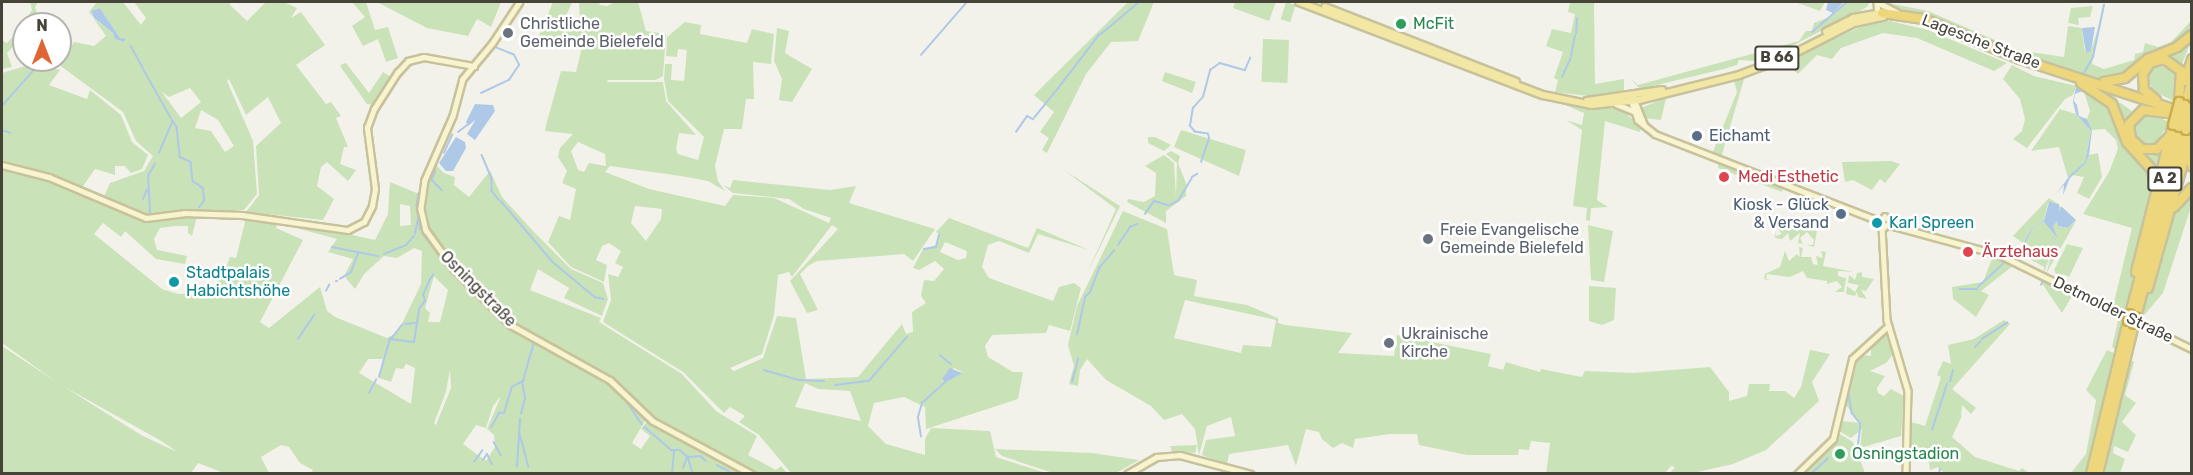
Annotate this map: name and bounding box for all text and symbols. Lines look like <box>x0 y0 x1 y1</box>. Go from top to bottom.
street label: Lagesche Straße <box>1919 11 2043 73</box>
north arrow <box>12 12 72 72</box>
place label: Christliche Gemeinde Bielefeld <box>520 14 664 52</box>
place label: McFit <box>1413 14 1454 34</box>
text: N <box>36 16 48 35</box>
marker: McFit <box>1394 17 1408 31</box>
marker: Christliche Gemeinde Bielefeld <box>501 26 515 40</box>
road number: B 66 <box>1753 46 1801 70</box>
place label: Eichamt <box>1709 126 1770 146</box>
marker: Eichamt <box>1690 129 1704 143</box>
place label: Medi Esthetic <box>1738 167 1839 187</box>
road number: A 2 <box>2147 167 2183 191</box>
marker: Medi Esthetic <box>1715 168 1733 186</box>
place label: Kiosk - Glück & Versand <box>1733 195 1829 233</box>
marker: Kiosk - Glück & Versand <box>1834 207 1848 221</box>
place label: Karl Spreen <box>1889 213 1974 233</box>
marker: Karl Spreen <box>1870 216 1884 230</box>
place label: Freie Evangelische Gemeinde Bielefeld <box>1440 220 1584 258</box>
marker: Freie Evangelische Gemeinde Bielefeld <box>1421 232 1435 246</box>
place label: Ärztehaus <box>1982 242 2059 262</box>
marker: Ärztehaus <box>1959 243 1977 261</box>
street label: Osningstraße <box>436 247 520 331</box>
place label: Stadtpalais Habichtshöhe <box>186 263 290 301</box>
street label: Detmolder Straße <box>2050 273 2176 347</box>
marker: Stadtpalais Habichtshöhe <box>167 275 181 289</box>
place label: Ukrainische Kirche <box>1401 324 1488 362</box>
marker: Ukrainische Kirche <box>1382 336 1396 350</box>
place label: Osningstadion <box>1852 444 1959 464</box>
marker: Osningstadion <box>1833 447 1847 461</box>

